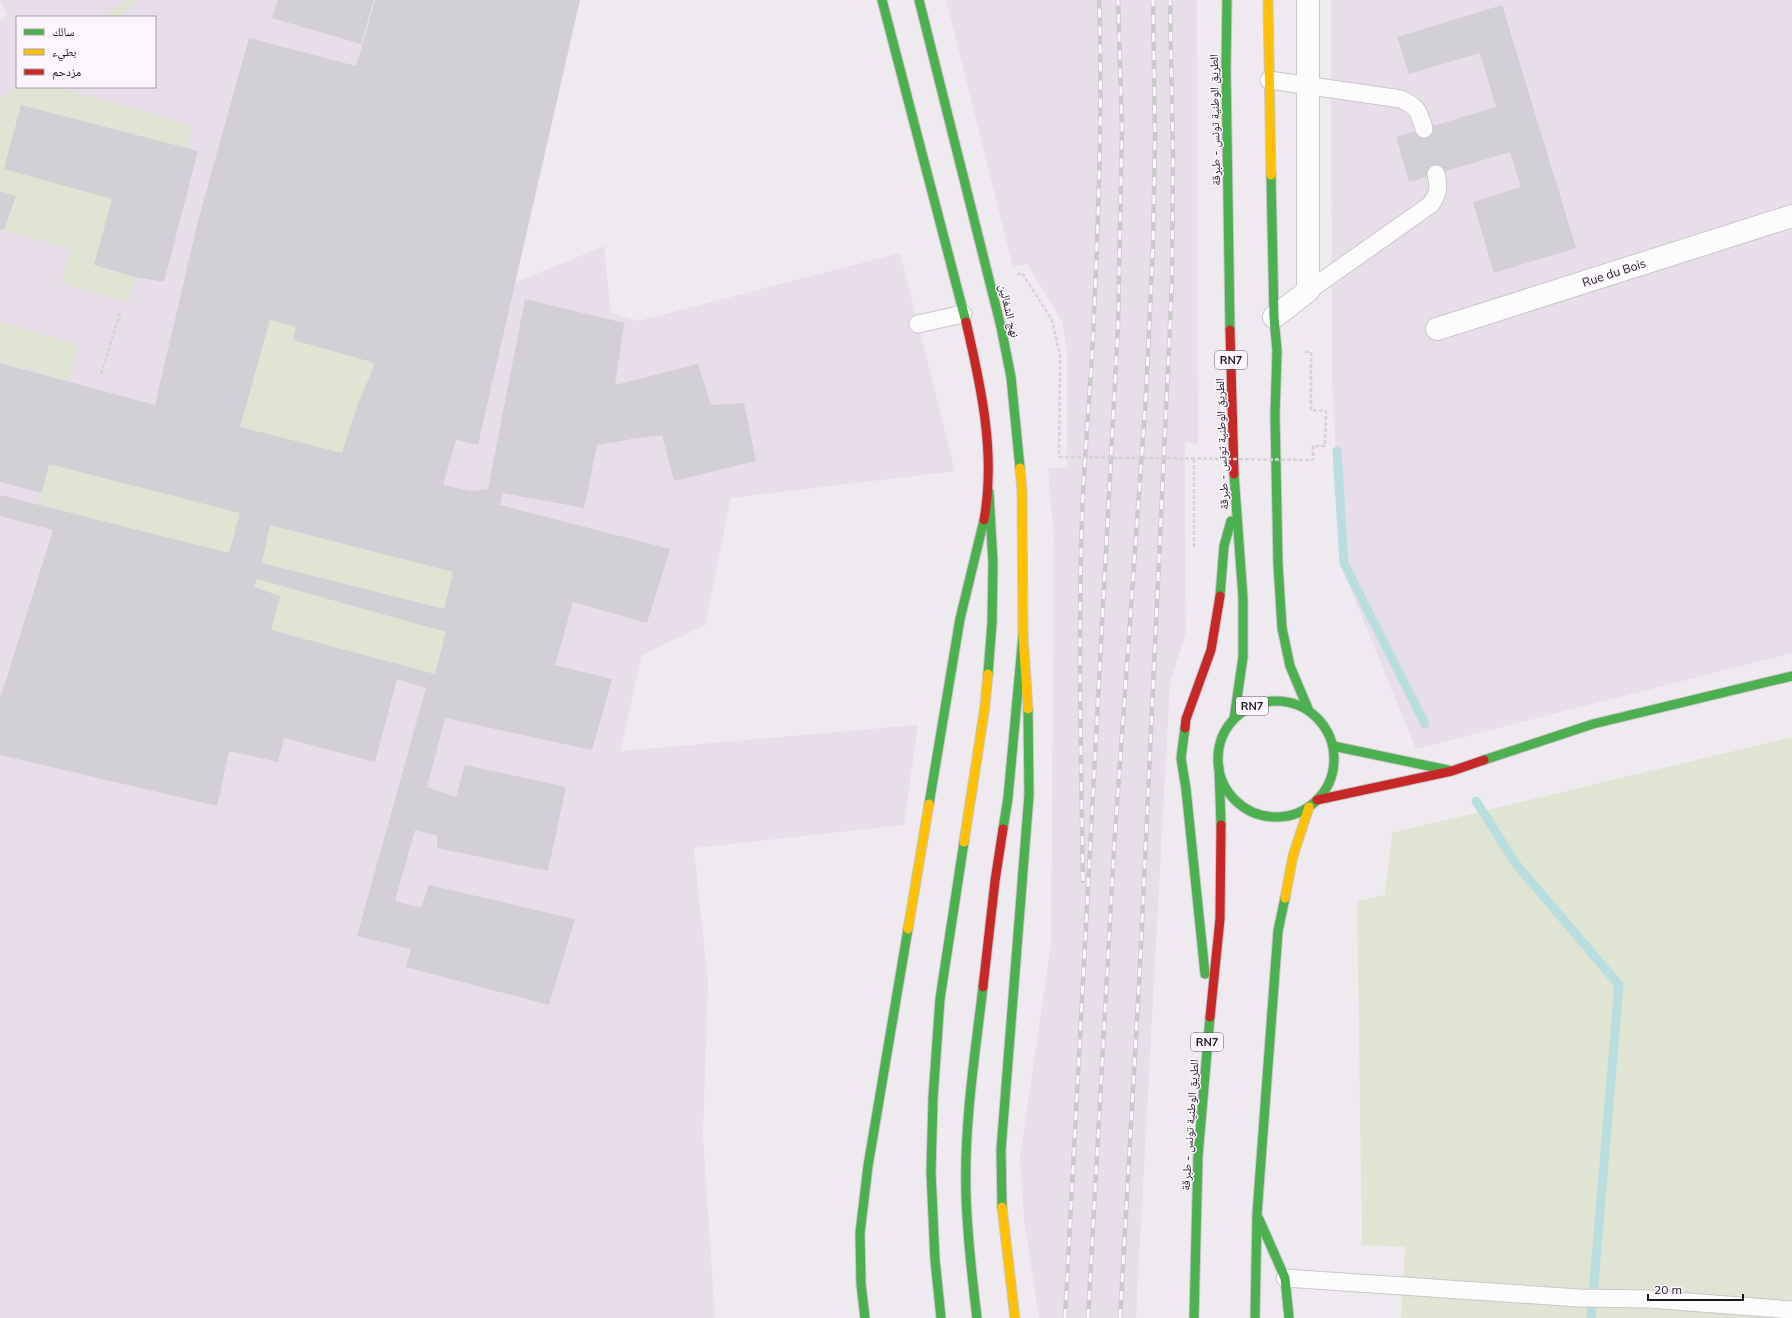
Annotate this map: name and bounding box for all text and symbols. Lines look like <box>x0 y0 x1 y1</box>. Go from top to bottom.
legend <box>16 16 156 88</box>
text: سالك <box>52 24 74 39</box>
text: بطيء <box>52 44 76 62</box>
street label: الطريق الوطنية تونس - طبرقة <box>1206 54 1224 186</box>
text: مزدحم <box>52 64 81 80</box>
street label: Rue du Bois <box>1580 255 1648 290</box>
street label: نهج الشغالين <box>996 283 1023 339</box>
road number: RN7 <box>1215 351 1247 369</box>
street label: الطريق الوطنية تونس - طبرقة <box>1212 378 1232 510</box>
road number: RN7 <box>1236 697 1268 715</box>
road number: RN7 <box>1191 1033 1223 1051</box>
street label: الطريق الوطنية تونس - طبرقة <box>1177 1059 1202 1191</box>
scale bar <box>1648 1276 1743 1302</box>
text: 20 m <box>1654 1282 1682 1297</box>

